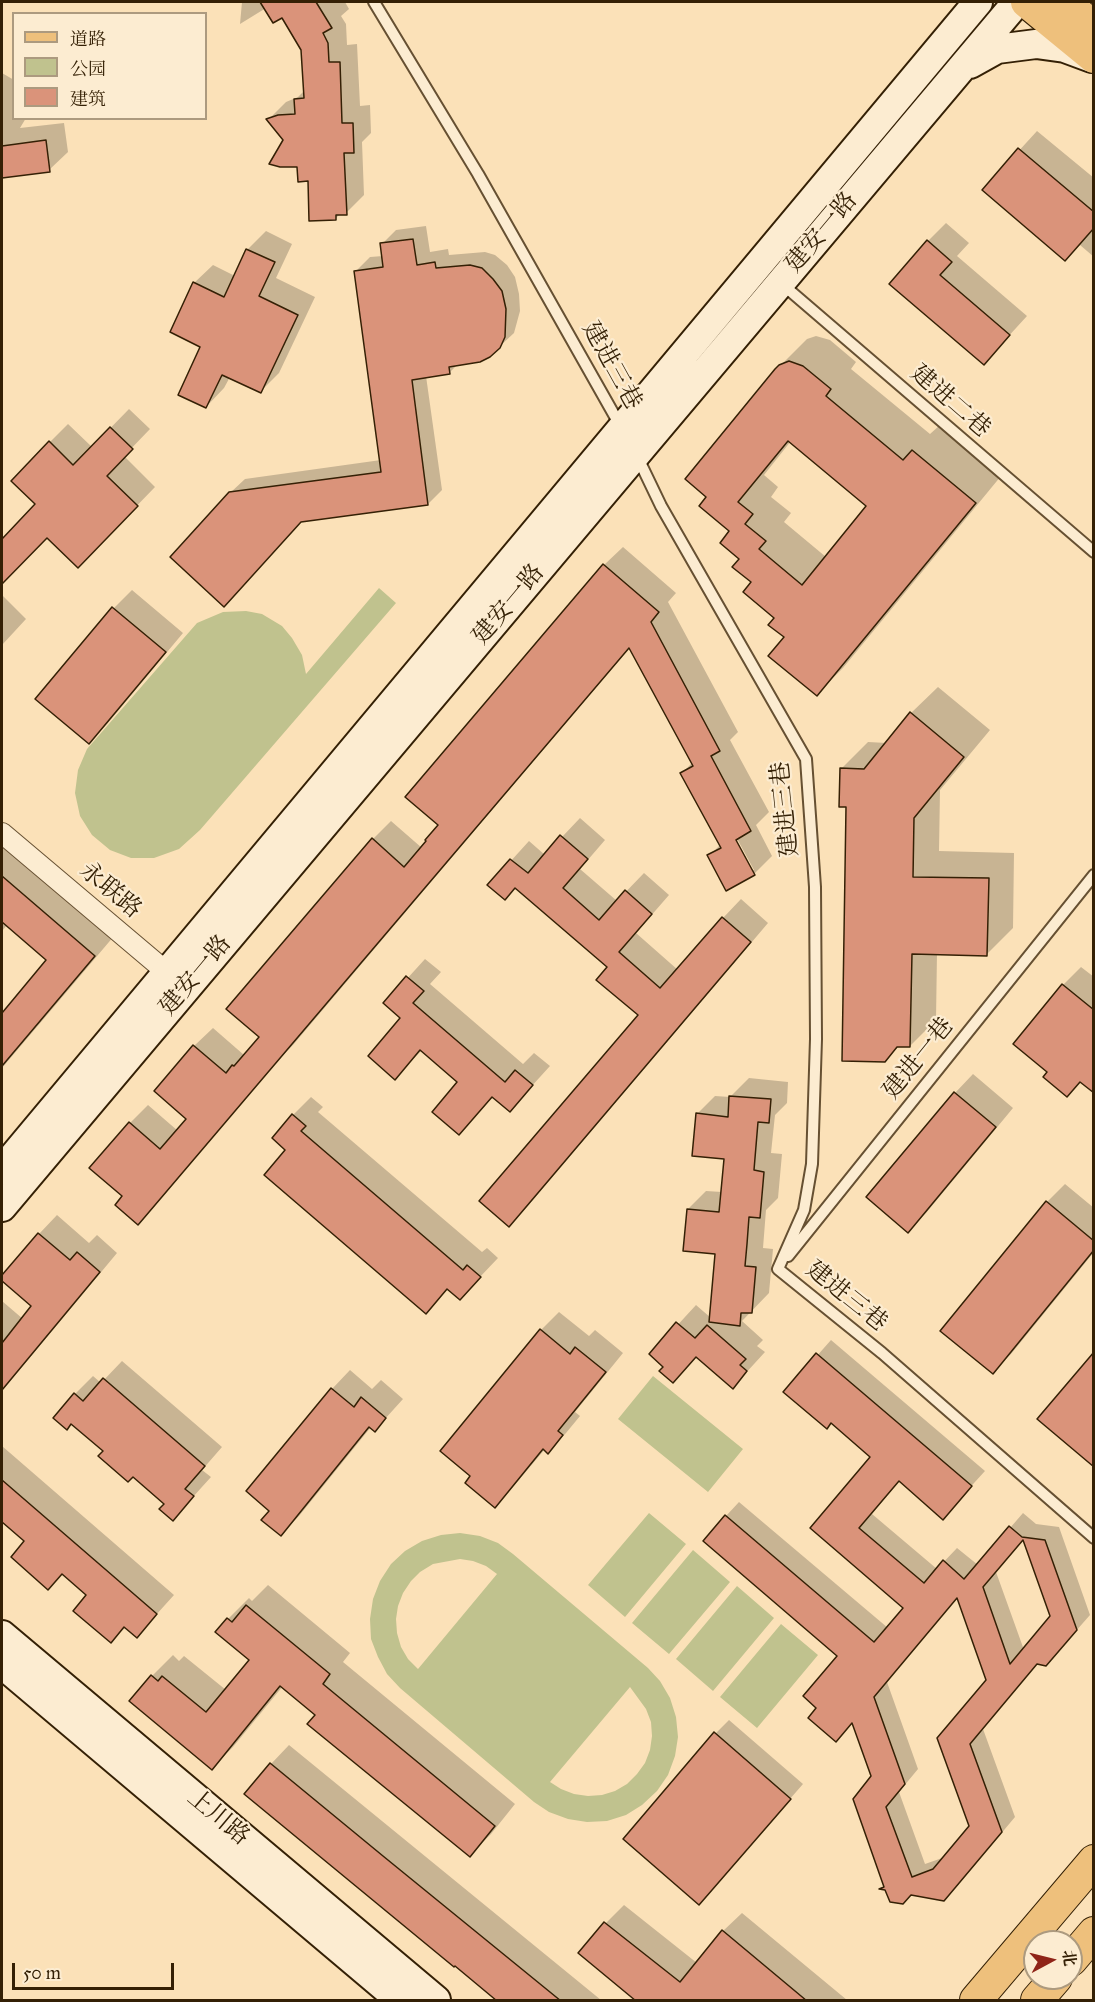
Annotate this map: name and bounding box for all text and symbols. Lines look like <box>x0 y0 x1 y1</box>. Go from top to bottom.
legend <box>12 12 207 120</box>
text: 道路 <box>70 28 106 50</box>
text: 公园 <box>70 58 106 80</box>
text: 建筑 <box>70 88 106 110</box>
street label: 建安一路 <box>780 187 864 279</box>
street label: 建进三巷 <box>575 317 647 415</box>
street label: 建进二巷 <box>904 360 996 444</box>
street label: 建安一路 <box>467 559 551 651</box>
street label: 建进三巷 <box>767 760 805 858</box>
street label: 永联路 <box>73 857 147 925</box>
street label: 建安一路 <box>154 930 238 1022</box>
street label: 建进一巷 <box>878 1013 960 1105</box>
street label: 建进三巷 <box>800 1256 892 1338</box>
street label: 上川路 <box>181 1784 255 1852</box>
north arrow <box>1023 1930 1083 1990</box>
text: 北 <box>1059 1949 1080 1967</box>
scale bar <box>15 1951 177 1989</box>
text: 50 m <box>23 1962 61 1984</box>

